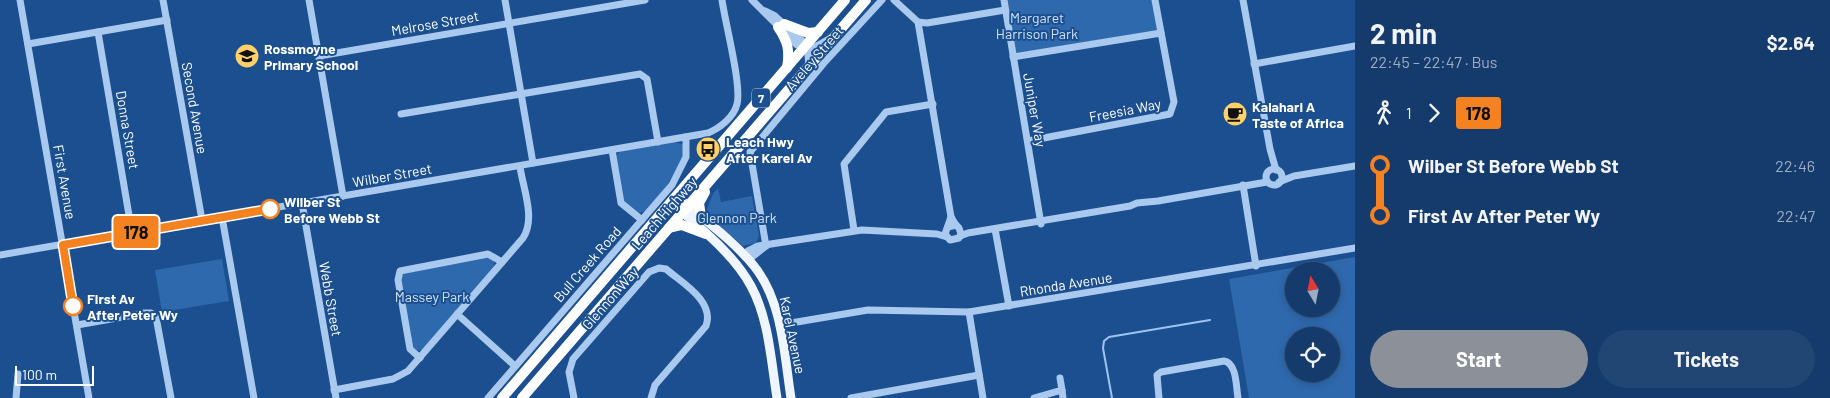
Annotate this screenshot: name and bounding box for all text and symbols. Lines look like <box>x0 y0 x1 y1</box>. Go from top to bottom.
street label: Melrose Street <box>390 7 480 39</box>
park label: Margaret Harrison Park <box>996 9 1078 42</box>
text: 2 min <box>1370 16 1437 50</box>
street label: Aveley Street <box>781 22 847 94</box>
text: $2.64 <box>1767 31 1815 54</box>
place label: Rossmoyne Primary School <box>264 40 358 73</box>
school or university icon: Rossmoyne Primary School <box>234 43 260 69</box>
text: 22:45 – 22:47 · Bus <box>1370 52 1498 71</box>
street label: Second Avenue <box>179 61 211 155</box>
street label: Juniper Way <box>1020 72 1050 149</box>
street label: Donna Street <box>113 89 143 171</box>
road number: 7 <box>752 89 770 108</box>
street label: Freesia Way <box>1088 95 1163 125</box>
place label: Kalahari A Taste of Africa <box>1252 98 1344 131</box>
icon: walk <box>1370 99 1398 127</box>
icon: forward <box>1420 99 1448 127</box>
cafe icon: Kalahari A Taste of Africa <box>1222 101 1248 127</box>
text: 178 <box>1466 102 1491 124</box>
text: 1 <box>1406 103 1412 122</box>
place label: Leach Hwy After Karel Av <box>726 133 813 166</box>
bus stop icon: Leach Hwy After Karel Av <box>695 136 721 162</box>
street label: First Avenue <box>50 143 80 221</box>
text: Wilber St Before Webb St <box>1408 154 1619 177</box>
text: 22:46 <box>1775 156 1815 175</box>
street label: Wilber Street <box>351 160 433 190</box>
street label: Leach Highway <box>628 173 701 253</box>
place label: Wilber St Before Webb St <box>284 193 380 226</box>
marker: Wilber St Before Webb St <box>260 199 280 219</box>
text: First Av After Peter Wy <box>1408 204 1600 227</box>
text: 22:47 <box>1777 206 1815 225</box>
park label: Glennon Park <box>697 209 777 226</box>
line badge: 178 <box>107 216 165 248</box>
text: 178 <box>123 221 149 243</box>
street label: Bull Creek Road <box>550 223 624 305</box>
street label: Webb Street <box>316 260 346 338</box>
north arrow <box>1285 262 1340 318</box>
map controls <box>1285 262 1340 382</box>
street label: Glennon Way <box>578 263 642 333</box>
street label: Rhonda Avenue <box>1019 268 1113 300</box>
park label: Massey Park <box>395 288 469 305</box>
place label: First Av After Peter Wy <box>87 290 178 323</box>
street label: Karel Avenue <box>777 295 809 375</box>
marker: First Av After Peter Wy <box>63 296 83 316</box>
button: locate <box>1285 327 1340 382</box>
button: Start <box>1370 330 1588 388</box>
button: Tickets <box>1598 330 1815 388</box>
scale bar <box>15 363 94 386</box>
text: 100 m <box>22 366 57 383</box>

